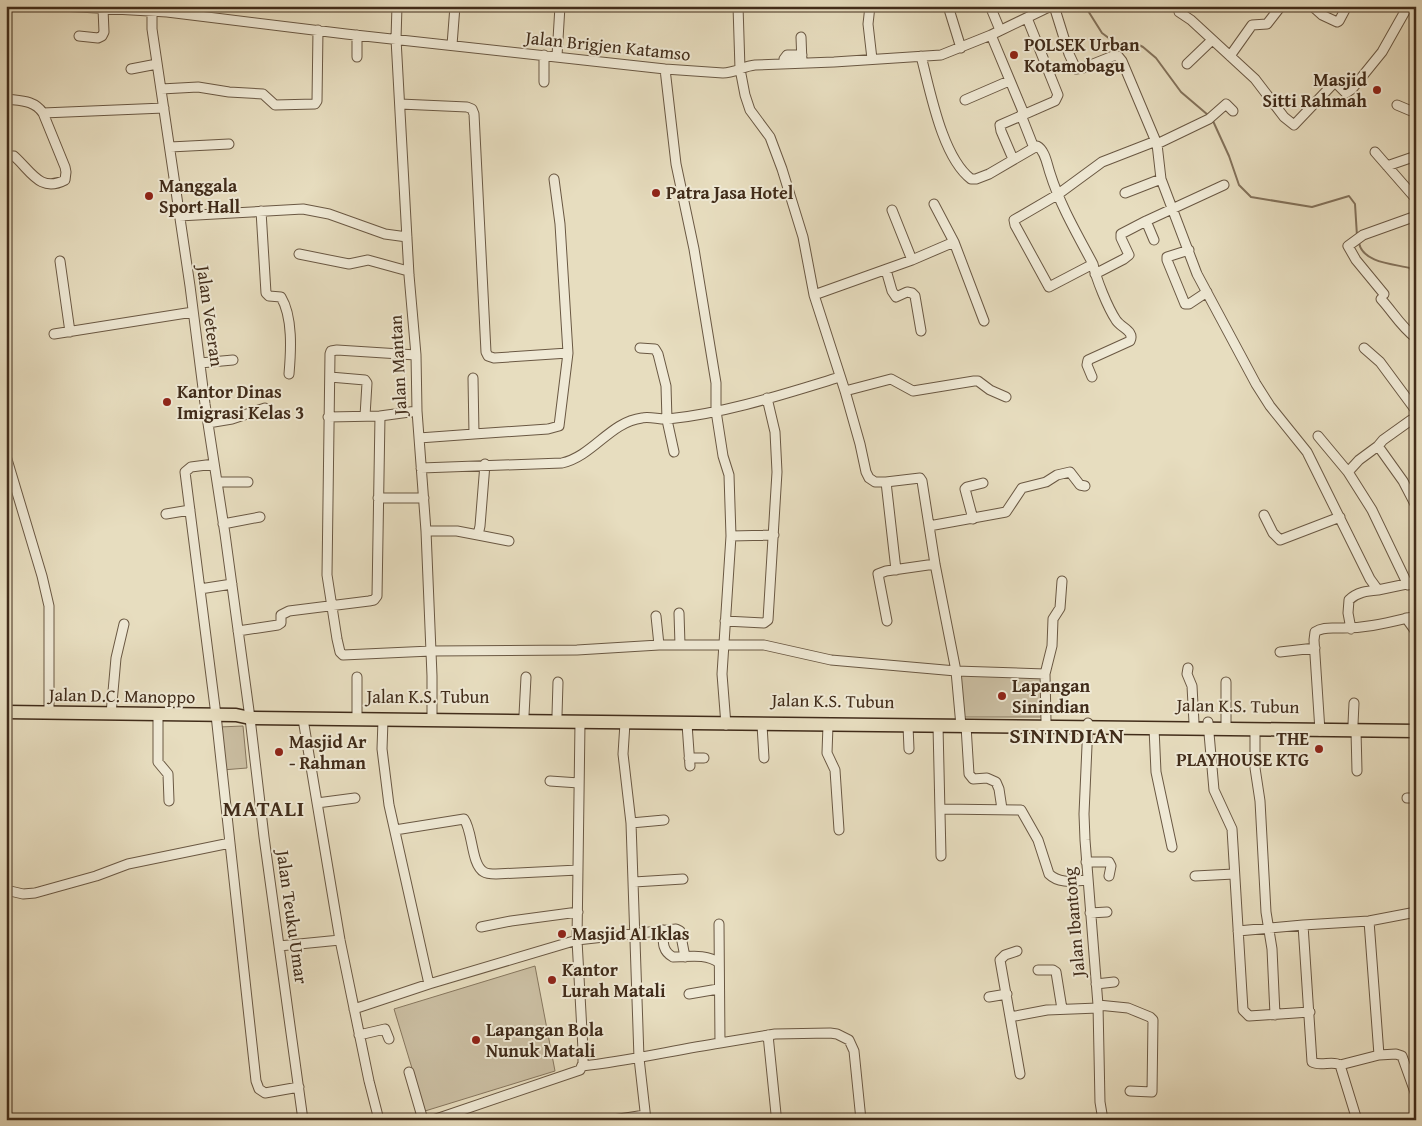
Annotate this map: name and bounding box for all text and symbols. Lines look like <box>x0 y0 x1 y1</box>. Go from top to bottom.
street label: Jalan Brigjen Katamso <box>522 23 692 68</box>
place label: POLSEK Urban Kotamobagu <box>1024 31 1140 79</box>
marker: POLSEK Urban Kotamobagu <box>1008 49 1020 61</box>
place label: Masjid Sitti Rahmah <box>1262 66 1368 114</box>
marker: Masjid Sitti Rahmah <box>1371 84 1383 96</box>
place label: Manggala Sport Hall <box>159 172 241 220</box>
place label: Patra Jasa Hotel <box>666 179 794 206</box>
marker: Patra Jasa Hotel <box>650 187 662 199</box>
marker: Manggala Sport Hall <box>143 190 155 202</box>
street label: Jalan Veteran <box>190 262 231 368</box>
street label: Jalan Mantan <box>381 314 414 418</box>
place label: Kantor Dinas Imigrasi Kelas 3 <box>177 378 304 426</box>
marker: Kantor Dinas Imigrasi Kelas 3 <box>161 396 173 408</box>
place label: Lapangan Sinindian <box>1012 672 1090 720</box>
street label: Jalan D.C. Manoppo <box>47 681 195 710</box>
street label: Jalan K.S. Tubun <box>365 683 489 710</box>
street label: Jalan K.S. Tubun <box>769 686 895 715</box>
marker: Lapangan Sinindian <box>996 690 1008 702</box>
street label: Jalan K.S. Tubun <box>1174 691 1300 720</box>
district label: SININDIAN <box>1009 719 1125 751</box>
place label: THE PLAYHOUSE KTG <box>1176 725 1309 773</box>
place label: Masjid Ar - Rahman <box>289 728 367 776</box>
marker: THE PLAYHOUSE KTG <box>1313 743 1325 755</box>
marker: Masjid Ar - Rahman <box>273 746 285 758</box>
district label: MATALI <box>223 792 305 824</box>
street label: Jalan Teuku Umar <box>269 846 315 986</box>
street label: Jalan Ibantong <box>1055 866 1092 980</box>
place label: Masjid Al Iklas <box>572 920 690 947</box>
marker: Masjid Al Iklas <box>556 928 568 940</box>
place label: Kantor Lurah Matali <box>562 956 666 1004</box>
marker: Kantor Lurah Matali <box>546 974 558 986</box>
place label: Lapangan Bola Nunuk Matali <box>486 1016 604 1064</box>
marker: Lapangan Bola Nunuk Matali <box>470 1034 482 1046</box>

